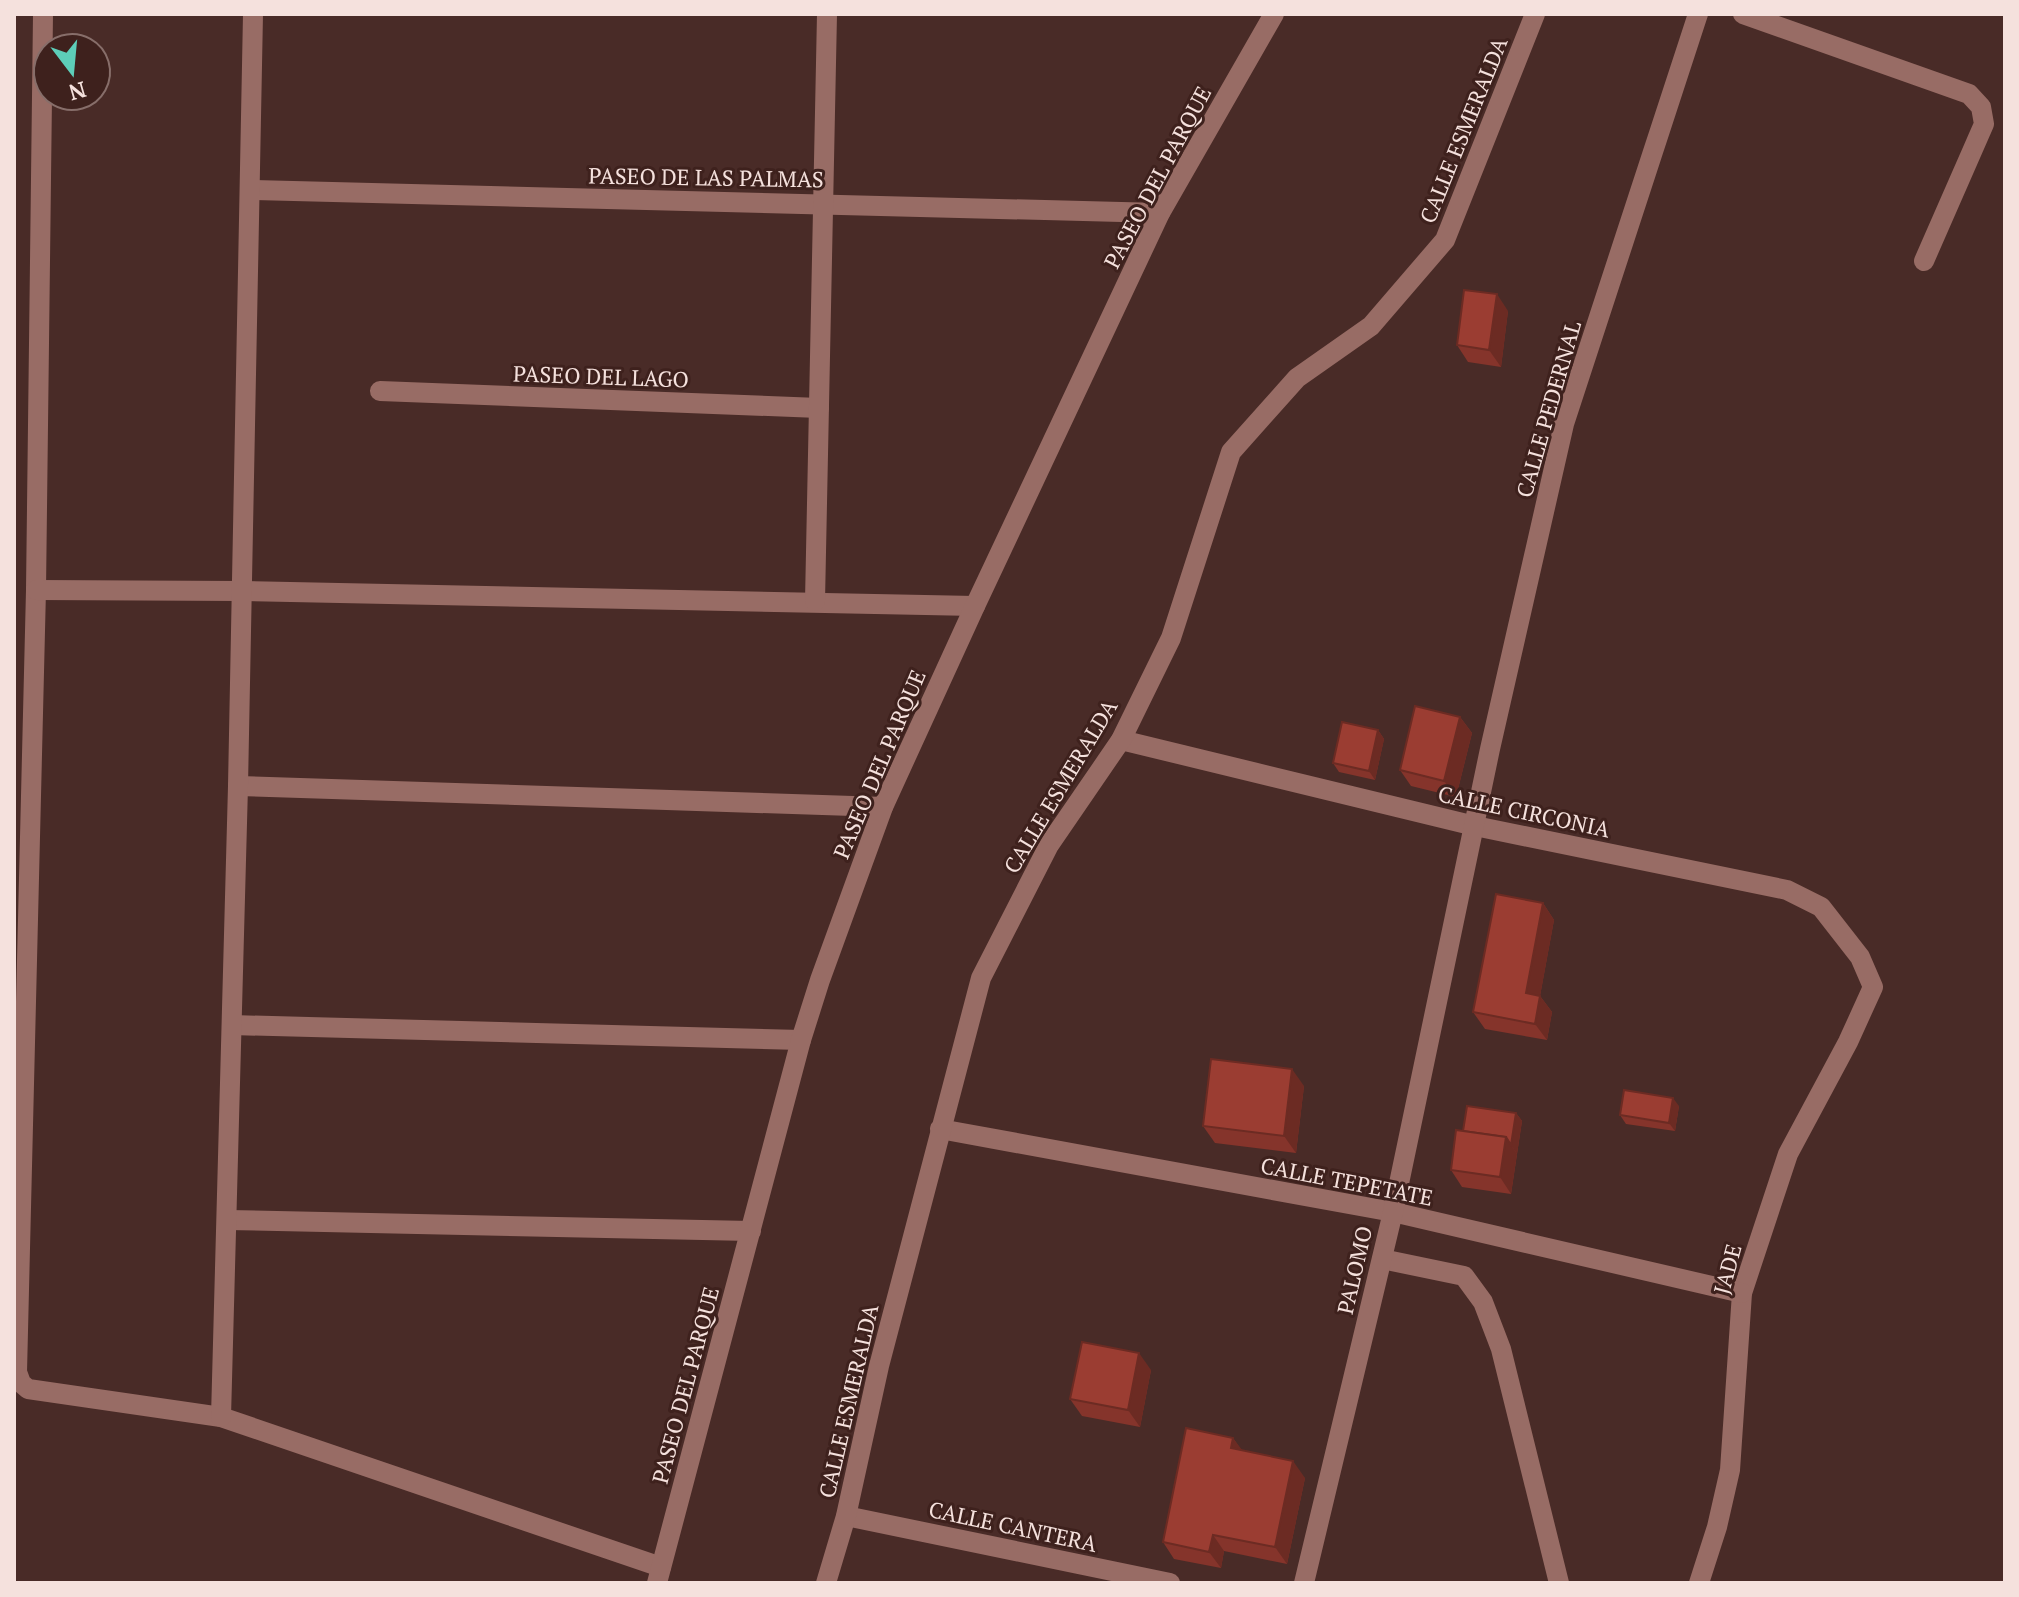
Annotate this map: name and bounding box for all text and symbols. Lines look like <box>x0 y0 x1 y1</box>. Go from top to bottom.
north arrow <box>32 32 112 112</box>
street label: CALLE ESMERALDA <box>1412 32 1514 227</box>
text: N <box>65 75 90 108</box>
street label: PASEO DEL PARQUE <box>1097 81 1217 273</box>
street label: PASEO DE LAS PALMAS <box>588 160 824 194</box>
street label: CALLE PEDERNAL <box>1509 317 1587 501</box>
street label: PASEO DEL LAGO <box>513 358 689 394</box>
street label: PASEO DEL PARQUE <box>826 665 932 863</box>
street label: CALLE ESMERALDA <box>997 693 1124 878</box>
street label: CALLE CIRCONIA <box>1435 779 1614 844</box>
street label: CALLE TEPETATE <box>1258 1150 1436 1212</box>
street label: PALOMO <box>1330 1223 1378 1317</box>
street label: JADE <box>1706 1241 1748 1297</box>
street label: PASEO DEL PARQUE <box>645 1284 725 1486</box>
street label: CALLE ESMERALDA <box>812 1300 885 1501</box>
street label: CALLE CANTERA <box>926 1494 1101 1558</box>

